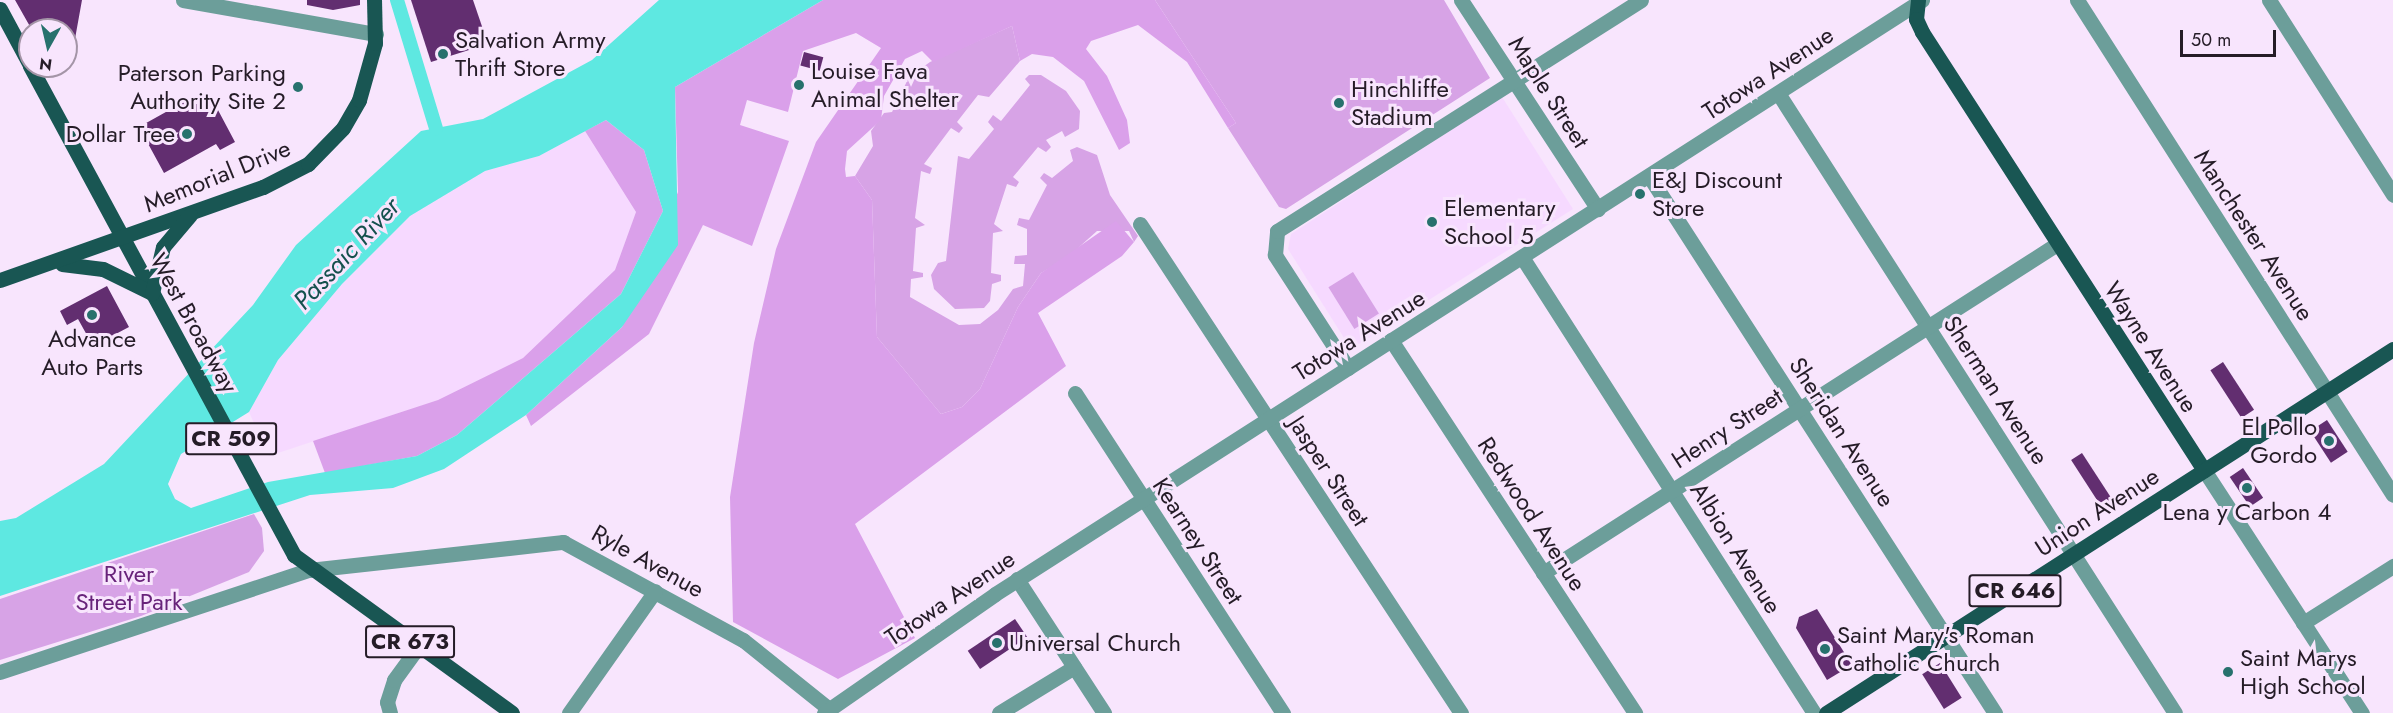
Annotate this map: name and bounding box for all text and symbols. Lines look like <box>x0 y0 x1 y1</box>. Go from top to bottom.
north arrow <box>18 18 78 78</box>
scale bar <box>2183 18 2279 56</box>
street label: Totowa Avenue <box>1697 20 1839 126</box>
place label: Salvation Army Thrift Store <box>455 26 605 82</box>
text: 50 m <box>2191 27 2231 53</box>
street label: Maple Street <box>1502 31 1596 153</box>
marker: Salvation Army Thrift Store <box>436 47 450 61</box>
text: N <box>38 52 54 77</box>
place label: Louise Fava Animal Shelter <box>811 57 959 113</box>
place label: Paterson Parking Authority Site 2 <box>118 59 286 115</box>
place label: Hinchliffe Stadium <box>1351 75 1449 131</box>
marker: Louise Fava Animal Shelter <box>792 78 806 92</box>
marker: Paterson Parking Authority Site 2 <box>291 80 305 94</box>
marker: Hinchliffe Stadium <box>1332 96 1346 110</box>
place label: Dollar Tree <box>66 120 175 148</box>
marker: Dollar Tree <box>180 127 194 141</box>
street label: Memorial Drive <box>139 133 295 219</box>
street label: Manchester Avenue <box>2188 144 2320 326</box>
place label: E&J Discount Store <box>1652 166 1782 222</box>
marker: E&J Discount Store <box>1633 187 1647 201</box>
water label: Passaic River <box>287 192 407 316</box>
place label: Elementary School 5 <box>1444 194 1556 250</box>
marker: Elementary School 5 <box>1425 215 1439 229</box>
street label: West Broadway <box>144 248 244 398</box>
street label: Wayne Avenue <box>2098 276 2204 418</box>
street label: Totowa Avenue <box>1288 283 1430 387</box>
marker: Advance Auto Parts <box>85 308 99 322</box>
street label: Sherman Avenue <box>1937 310 2055 470</box>
place label: Advance Auto Parts <box>41 325 143 381</box>
street label: Sheridan Avenue <box>1783 352 1901 512</box>
street label: Henry Street <box>1666 382 1788 474</box>
street label: Jasper Street <box>1283 410 1375 532</box>
place label: El Pollo Gordo <box>2241 413 2317 469</box>
road number: CR 509 <box>184 420 278 458</box>
street label: Redwood Avenue <box>1472 432 1592 596</box>
marker: El Pollo Gordo <box>2322 434 2336 448</box>
street label: Union Avenue <box>2030 461 2164 563</box>
street label: Kearney Street <box>1147 473 1249 609</box>
street label: Albion Avenue <box>1684 477 1788 619</box>
marker: Lena y Carbon 4 <box>2240 481 2254 495</box>
place label: Lena y Carbon 4 <box>2162 498 2332 526</box>
street label: Ryle Avenue <box>587 518 709 604</box>
street label: Totowa Avenue <box>880 544 1020 652</box>
park label: River Street Park <box>75 560 183 616</box>
road number: CR 646 <box>1967 572 2063 610</box>
place label: Saint Mary's Roman Catholic Church <box>1837 621 2035 677</box>
road number: CR 673 <box>365 623 455 661</box>
place label: Universal Church <box>1009 629 1181 657</box>
marker: Universal Church <box>990 636 1004 650</box>
marker: Saint Mary's Roman Catholic Church <box>1818 642 1832 656</box>
place label: Saint Marys High School <box>2240 644 2366 700</box>
marker: Saint Marys High School <box>2221 665 2235 679</box>

